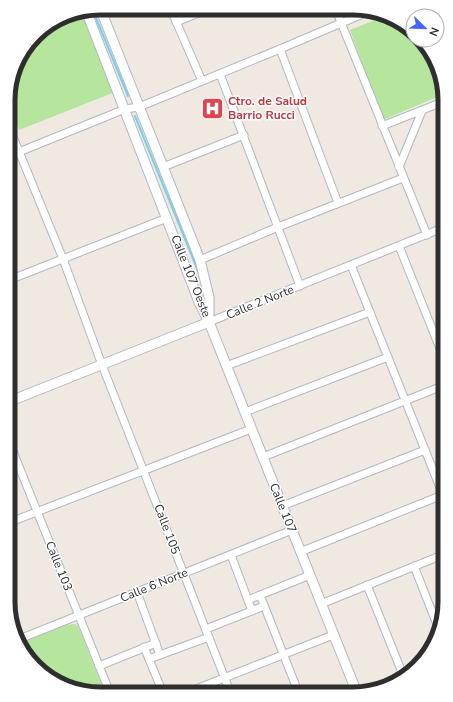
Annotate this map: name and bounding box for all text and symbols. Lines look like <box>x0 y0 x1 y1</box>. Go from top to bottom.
north arrow <box>405 8 445 48</box>
text: N <box>425 25 442 38</box>
place label: Ctro. de Salud Barrio Rucci <box>228 93 307 123</box>
hospital icon: Ctro. de Salud Barrio Rucci <box>199 95 225 121</box>
street label: Calle 107 Oeste <box>167 233 215 319</box>
street label: Calle 2 Norte <box>224 281 296 323</box>
street label: Calle 107 <box>266 481 300 535</box>
street label: Calle 105 <box>150 502 184 556</box>
street label: Calle 103 <box>42 539 76 593</box>
street label: Calle 6 Norte <box>118 564 190 606</box>

